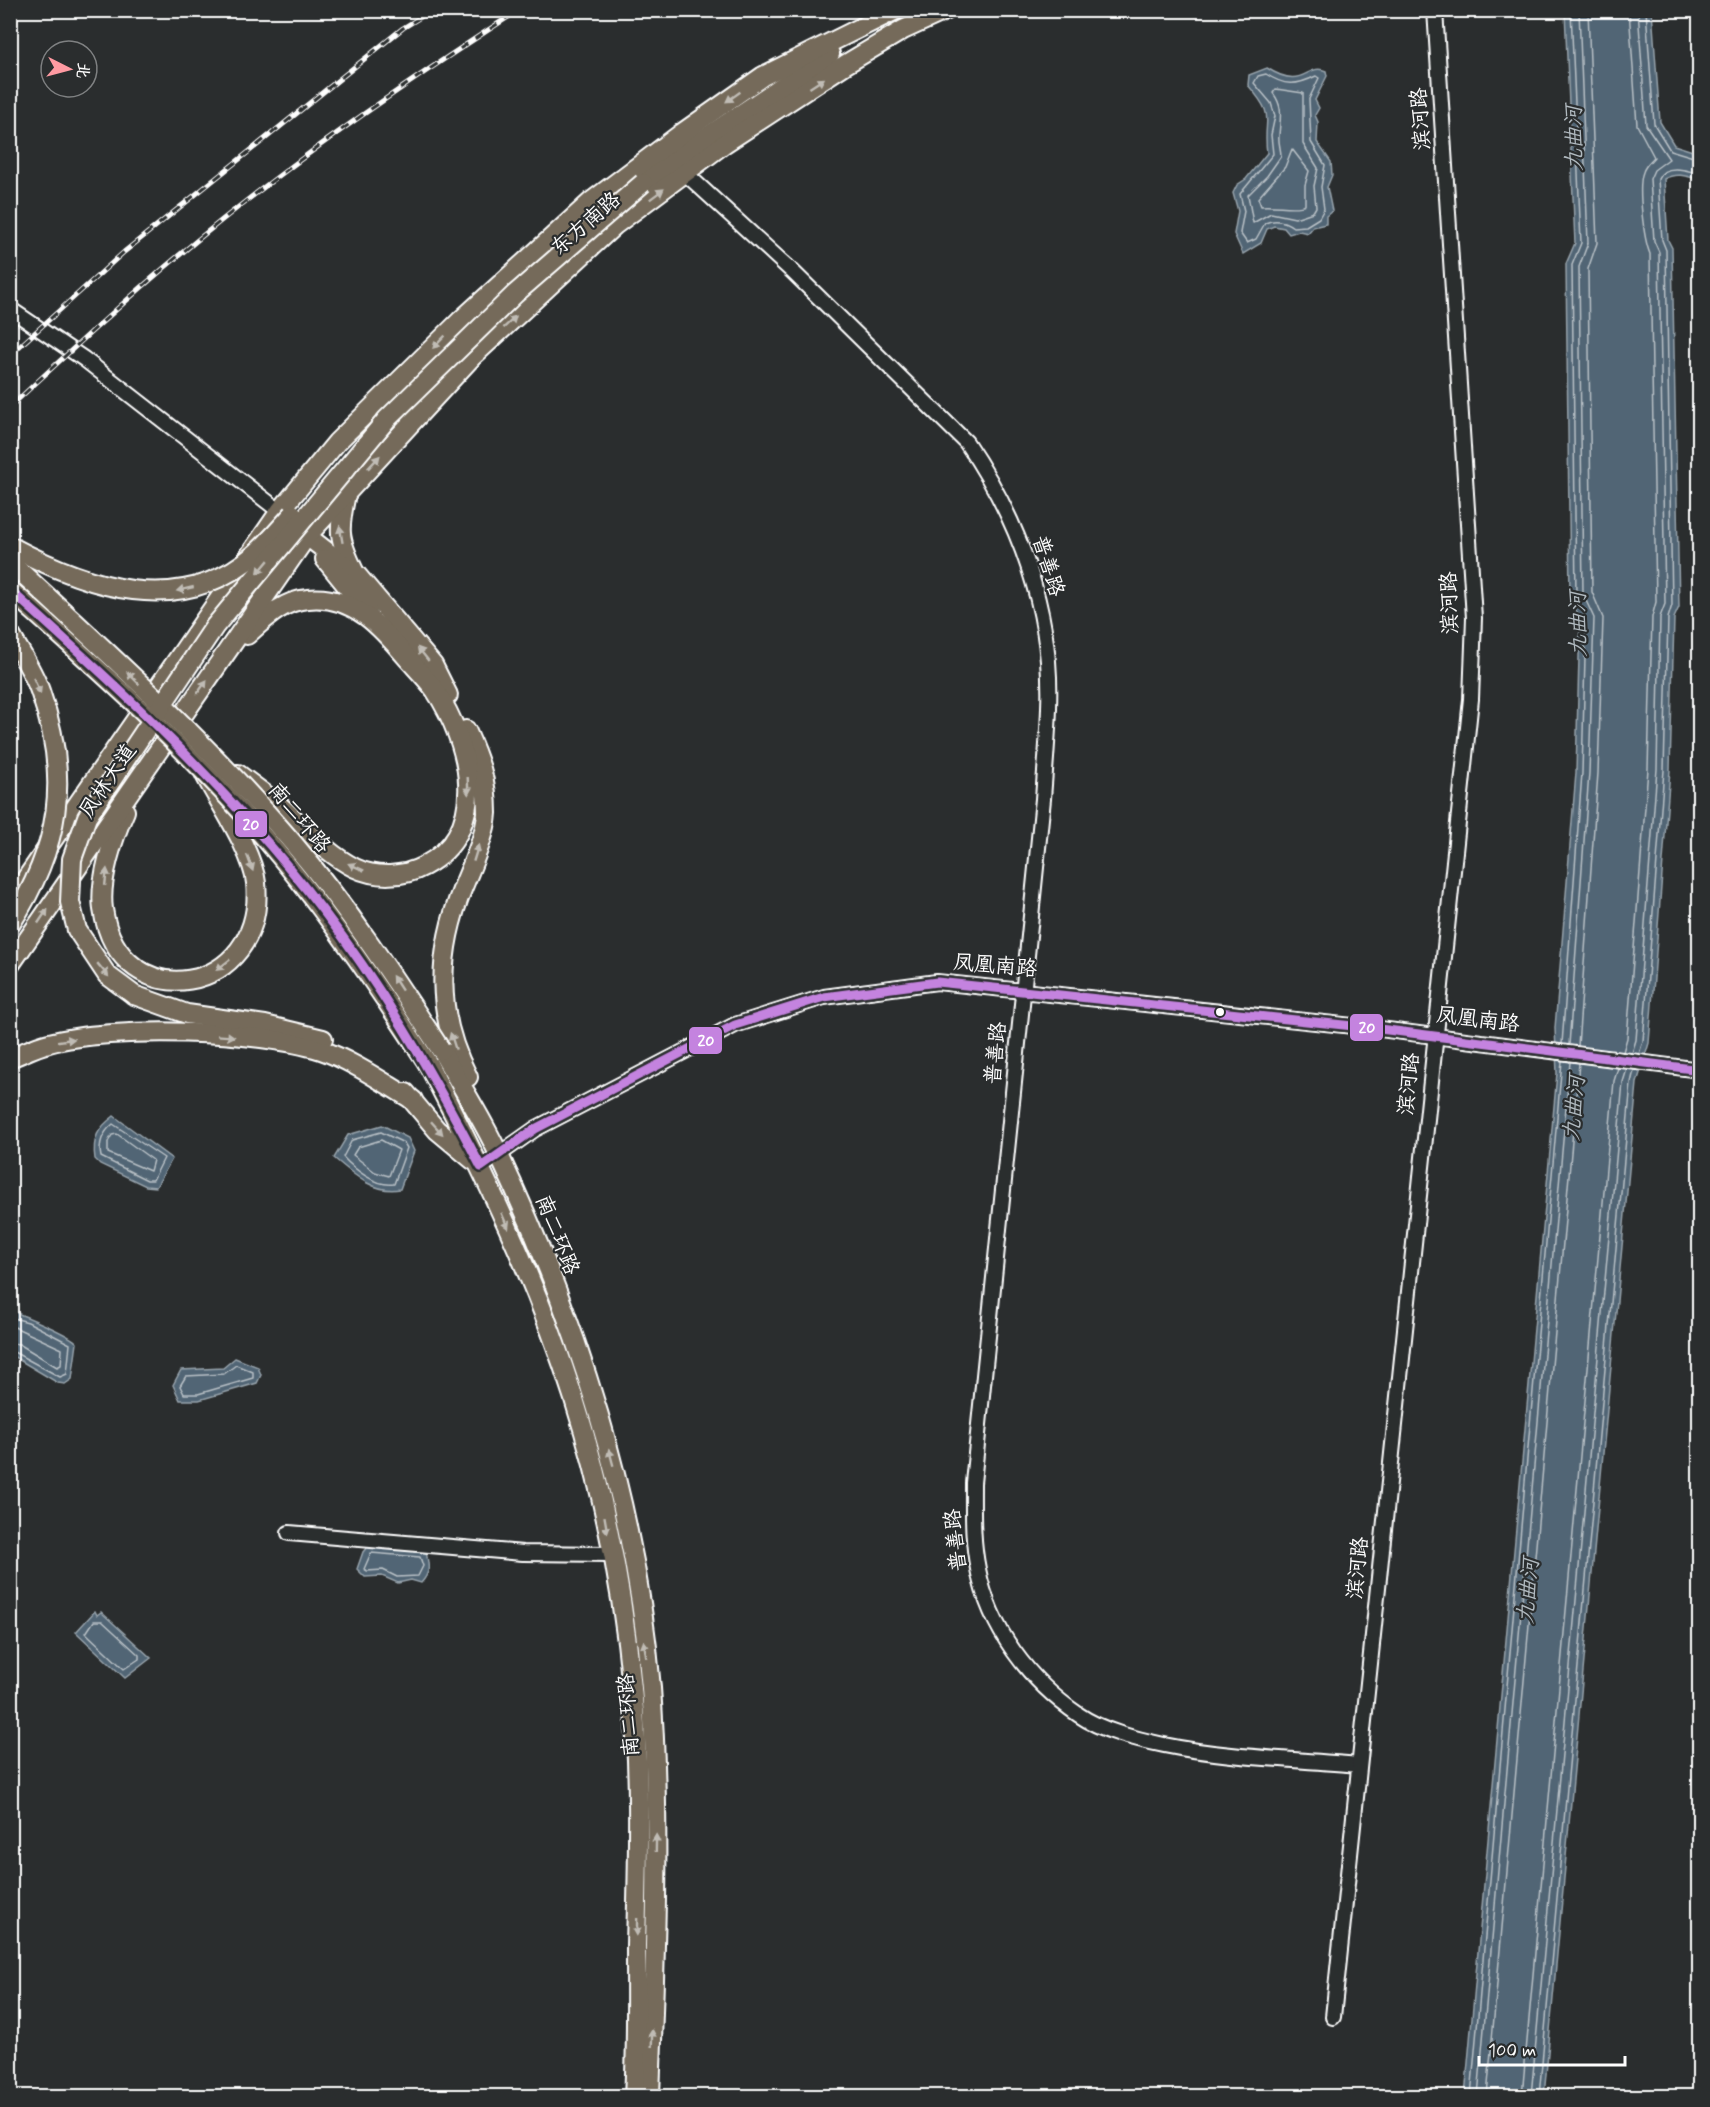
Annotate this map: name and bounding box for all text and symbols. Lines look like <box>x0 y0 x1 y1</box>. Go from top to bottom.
north arrow <box>39 39 99 99</box>
text: 北 <box>71 61 94 79</box>
one-way arrow <box>809 77 825 88</box>
street label: 滨河路 <box>1405 87 1437 151</box>
one-way arrow <box>726 91 742 103</box>
water label: 九曲河 <box>1560 102 1590 171</box>
street label: 东方南路 <box>545 186 627 262</box>
one-way arrow <box>649 188 665 200</box>
one-way arrow <box>502 316 517 329</box>
one-way arrow <box>432 334 446 348</box>
one-way arrow <box>367 454 381 469</box>
one-way arrow <box>336 524 345 543</box>
street label: 普善路 <box>1025 532 1071 600</box>
one-way arrow <box>257 559 270 574</box>
street label: 滨河路 <box>1435 571 1465 635</box>
one-way arrow <box>175 585 194 594</box>
water label: 九曲河 <box>1564 588 1594 657</box>
one-way arrow <box>418 646 430 661</box>
one-way arrow <box>127 671 141 685</box>
one-way arrow <box>32 677 42 695</box>
one-way arrow <box>196 679 208 695</box>
street label: 凤林大道 <box>73 738 143 824</box>
one-way arrow <box>463 776 472 795</box>
street label: 南二环路 <box>261 777 337 859</box>
line badge: 20 <box>234 810 268 838</box>
text: 20 <box>243 815 260 836</box>
one-way arrow <box>472 844 481 862</box>
one-way arrow <box>245 855 255 873</box>
one-way arrow <box>347 862 364 871</box>
one-way arrow <box>101 868 111 887</box>
one-way arrow <box>38 908 49 925</box>
street label: 凤凰南路 <box>952 948 1038 984</box>
one-way arrow <box>215 959 231 972</box>
one-way arrow <box>96 962 109 977</box>
one-way arrow <box>392 975 403 992</box>
street label: 凤凰南路 <box>1435 1001 1521 1039</box>
unlabelled marker <box>1214 1006 1226 1018</box>
line badge: 20 <box>1349 1013 1384 1042</box>
text: 20 <box>1359 1018 1376 1039</box>
street label: 普善路 <box>979 1020 1013 1086</box>
line badge: 20 <box>688 1026 723 1055</box>
one-way arrow <box>216 1031 235 1040</box>
text: 20 <box>698 1031 715 1052</box>
one-way arrow <box>448 1032 458 1050</box>
one-way arrow <box>57 1036 76 1045</box>
street label: 滨河路 <box>1392 1051 1426 1117</box>
water label: 九曲河 <box>1558 1071 1592 1142</box>
one-way arrow <box>430 1120 444 1135</box>
street label: 南二环路 <box>528 1191 586 1279</box>
one-way arrow <box>500 1212 510 1230</box>
one-way arrow <box>605 1448 615 1466</box>
street label: 普善路 <box>939 1507 973 1573</box>
one-way arrow <box>602 1515 611 1534</box>
street label: 滨河路 <box>1341 1535 1375 1601</box>
water label: 九曲河 <box>1512 1554 1546 1625</box>
one-way arrow <box>641 1639 650 1658</box>
street label: 南二环路 <box>612 1672 646 1758</box>
one-way arrow <box>652 1834 661 1853</box>
one-way arrow <box>632 1918 642 1937</box>
one-way arrow <box>648 2029 657 2048</box>
scale bar <box>1479 2029 1624 2067</box>
text: 100 m <box>1488 2039 1536 2063</box>

